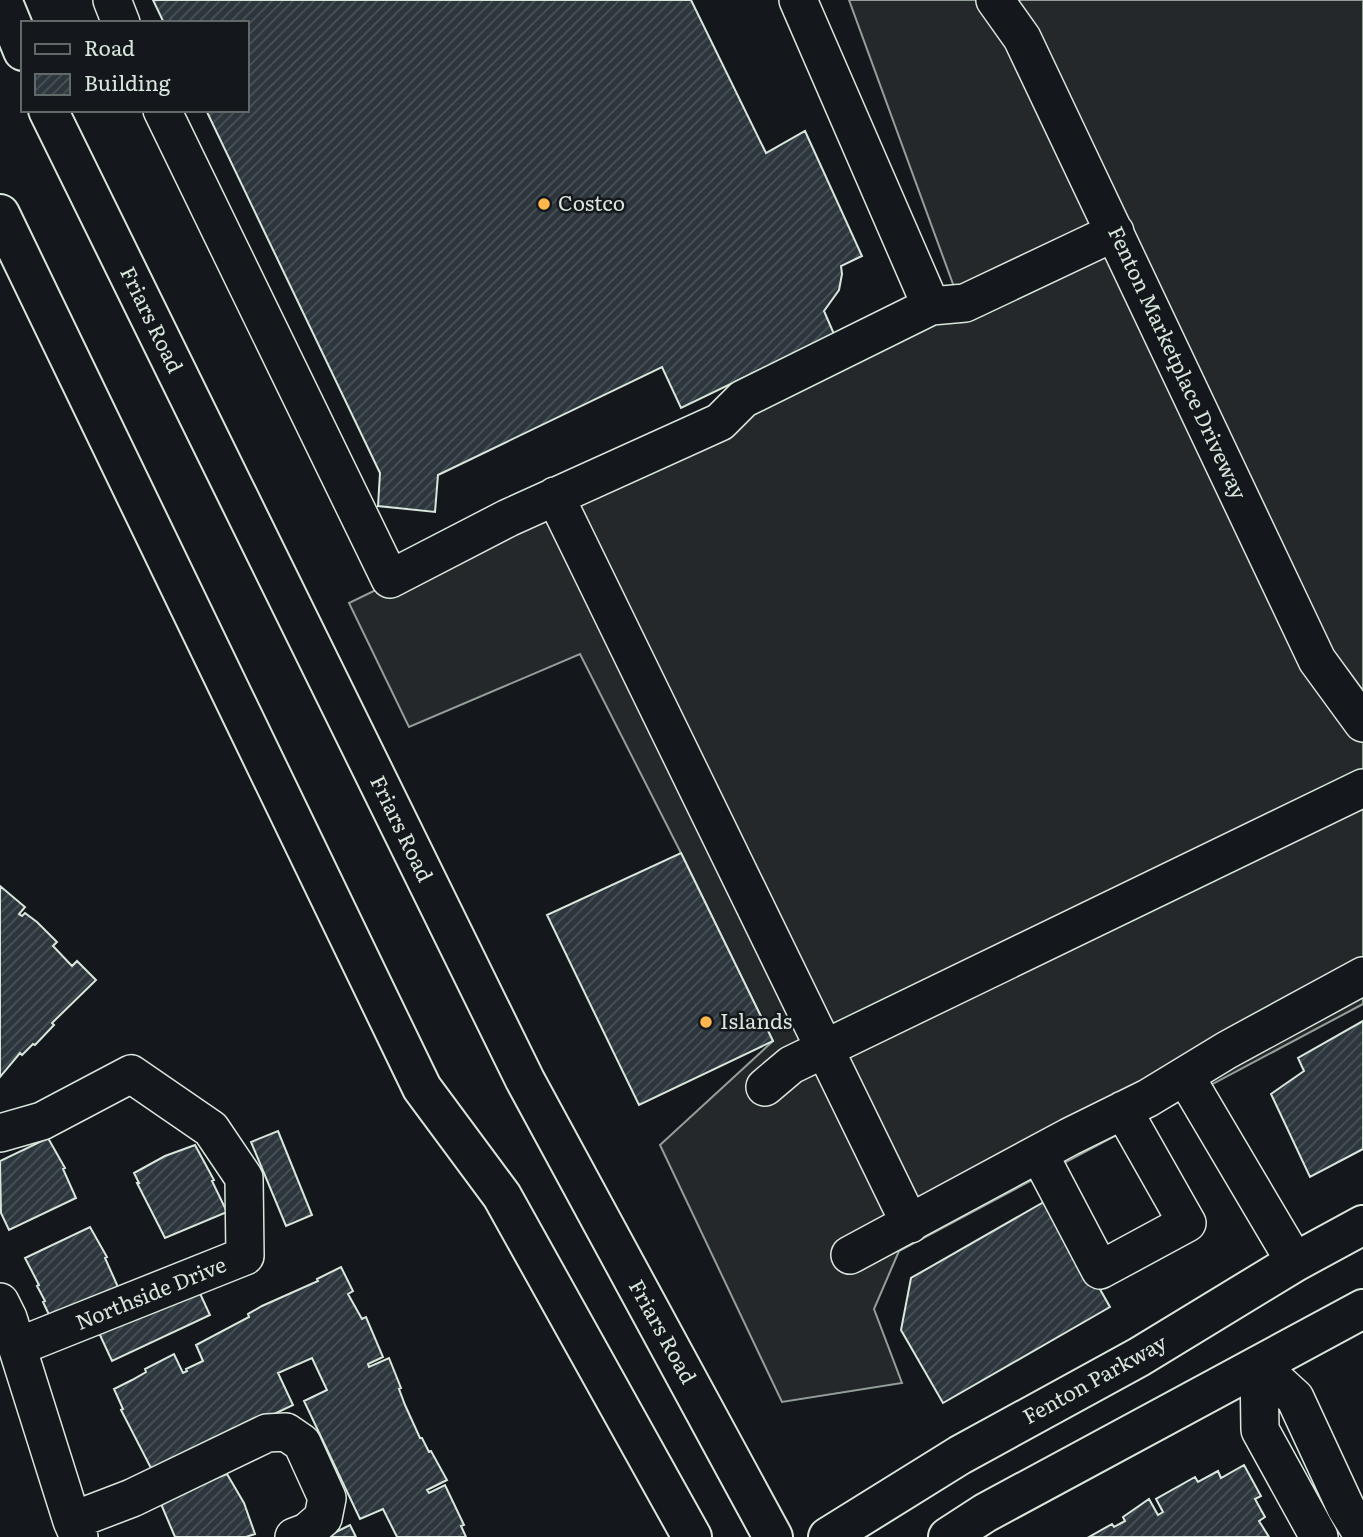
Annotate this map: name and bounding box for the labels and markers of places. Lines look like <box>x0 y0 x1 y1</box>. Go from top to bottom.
place label: Costco <box>558 186 625 217</box>
marker: Costco <box>536 196 552 212</box>
place label: Islands <box>720 1004 792 1035</box>
marker: Islands <box>698 1014 714 1030</box>

